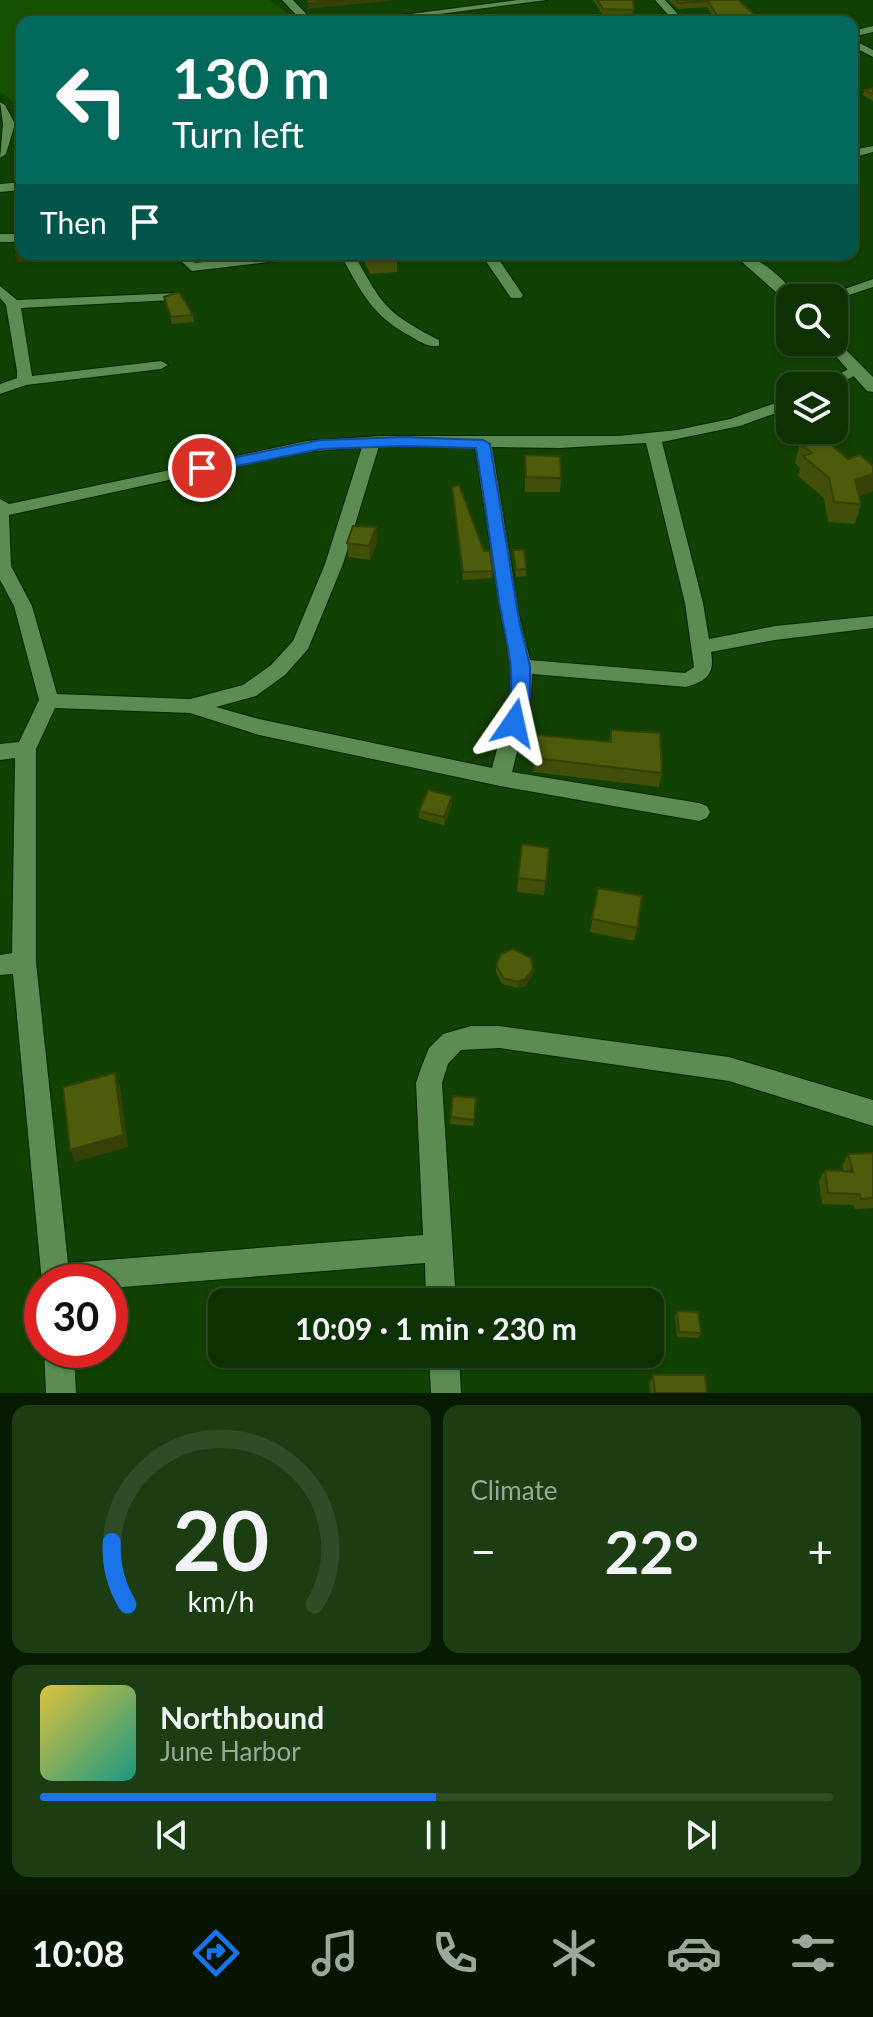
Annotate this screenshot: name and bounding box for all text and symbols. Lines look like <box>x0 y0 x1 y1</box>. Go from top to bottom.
text: 130 m <box>172 44 330 111</box>
icon: left <box>40 48 144 152</box>
text: Turn left <box>172 112 304 156</box>
icon: arrive <box>123 200 167 244</box>
text: Then <box>40 204 107 240</box>
map controls <box>776 284 848 444</box>
button: search <box>776 284 848 356</box>
button: layers <box>776 372 848 444</box>
pin <box>168 434 236 502</box>
icon: arrive <box>180 446 224 490</box>
position arrow <box>472 681 556 765</box>
speed limit sign: 30 <box>24 1264 128 1368</box>
text: 10:09 · 1 min · 230 m <box>295 1310 577 1346</box>
text: Climate <box>471 1474 557 1506</box>
text: 20 <box>173 1489 270 1589</box>
text: 22° <box>604 1515 699 1587</box>
text: − <box>471 1525 496 1577</box>
text: + <box>807 1525 833 1577</box>
text: km/h <box>188 1584 255 1618</box>
text: Northbound <box>160 1699 324 1735</box>
text: June Harbor <box>160 1735 301 1767</box>
icon: previous <box>150 1813 194 1857</box>
icon: pause <box>414 1813 458 1857</box>
icon: next <box>679 1813 723 1857</box>
icon: directions <box>188 1925 244 1981</box>
icon: music <box>307 1925 363 1981</box>
icon: phone <box>427 1925 483 1981</box>
icon: climate <box>546 1925 602 1981</box>
icon: car <box>666 1925 722 1981</box>
icon: filters <box>785 1925 841 1981</box>
text: 10:08 <box>32 1931 125 1975</box>

